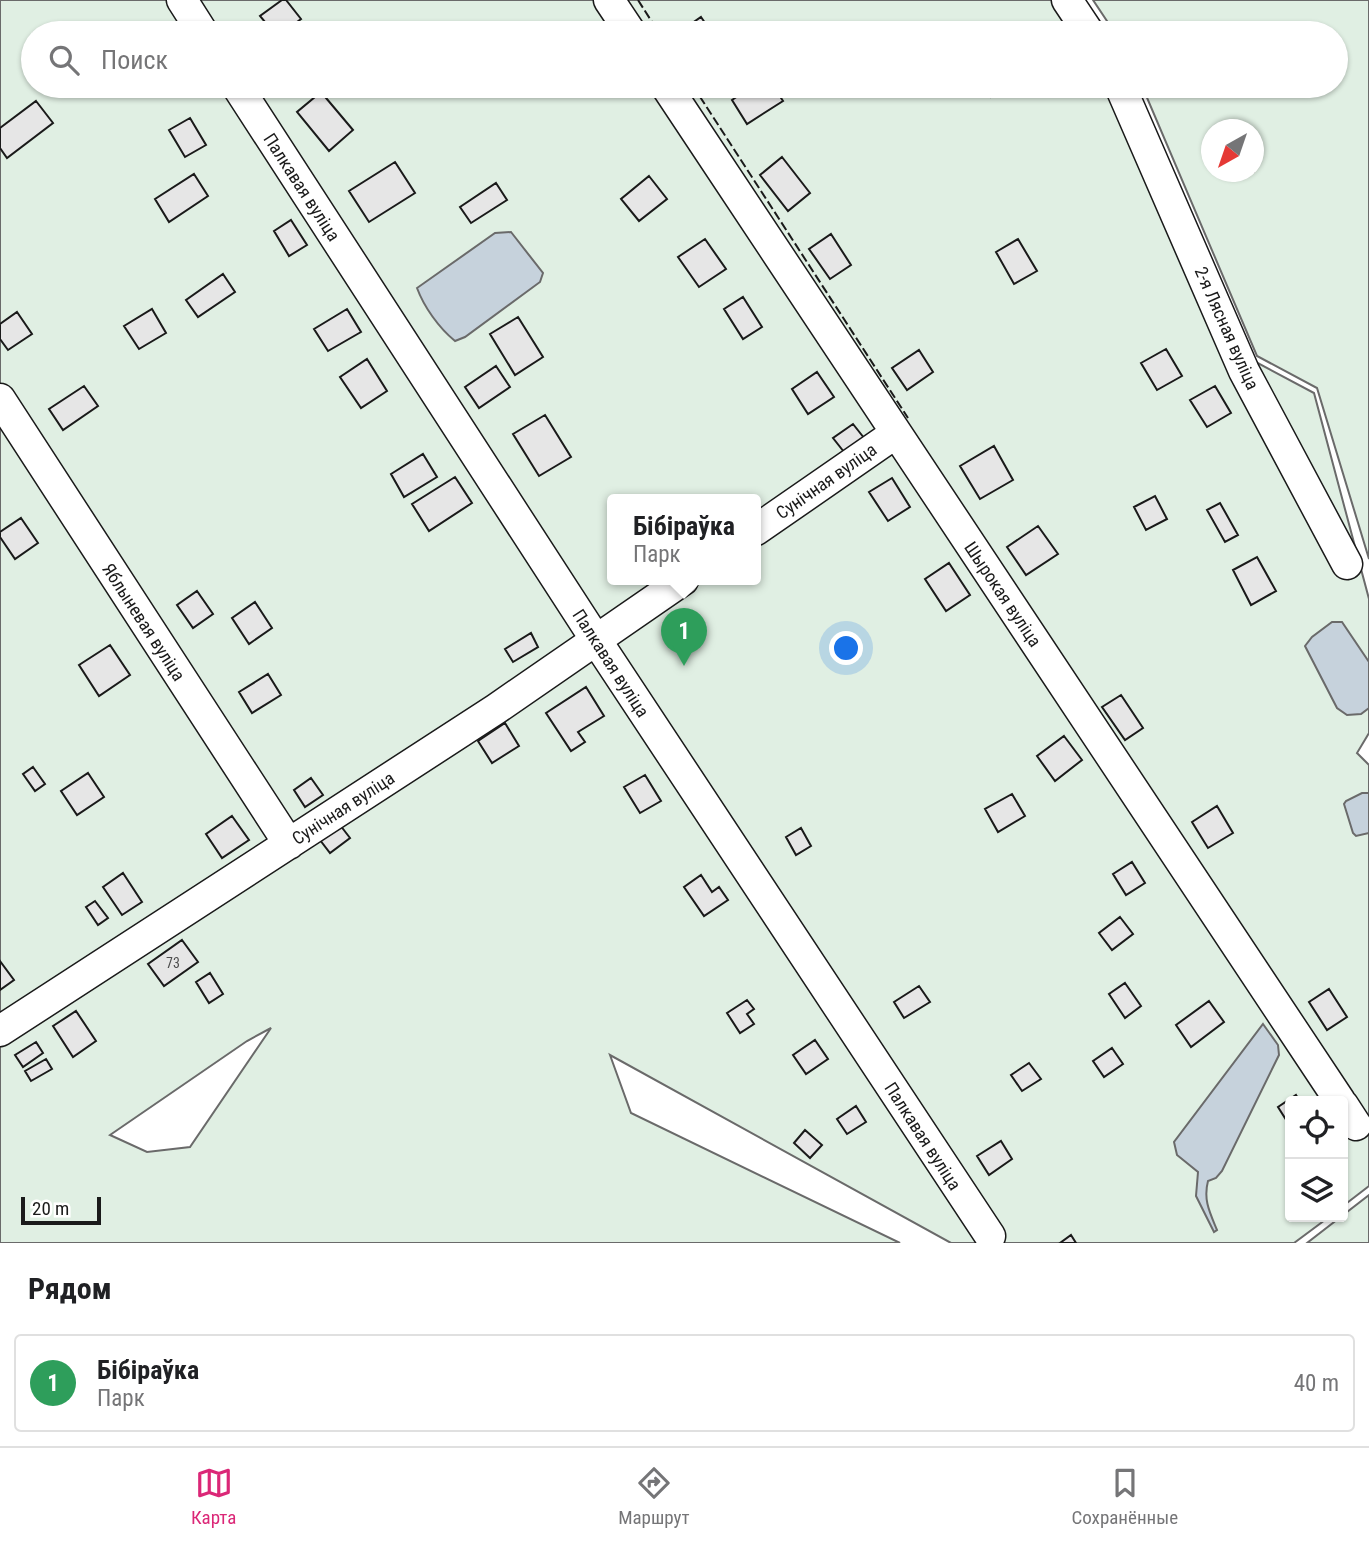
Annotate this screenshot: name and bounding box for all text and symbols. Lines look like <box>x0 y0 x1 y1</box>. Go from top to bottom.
search box <box>21 21 1348 98</box>
icon: search <box>45 41 83 79</box>
text: Поиск <box>101 45 168 75</box>
north arrow <box>1201 119 1264 182</box>
street label: Палкавая вуліца <box>259 129 345 245</box>
street label: 2-я Лясная вуліца <box>1190 263 1264 393</box>
street label: Сунічная вуліца <box>772 439 880 523</box>
popup <box>607 494 761 585</box>
text: Бібіраўка <box>633 511 735 541</box>
street label: Шырокая вуліца <box>960 537 1046 651</box>
text: Парк <box>633 541 681 568</box>
street label: Яблыневая вуліца <box>98 559 190 685</box>
street label: Палкавая вуліца <box>568 605 654 721</box>
pin: 1 <box>661 608 707 666</box>
your location <box>829 631 863 665</box>
street label: Сунічная вуліца <box>288 767 398 849</box>
house number: 73 <box>166 955 180 971</box>
street label: Палкавая вуліца <box>880 1078 966 1194</box>
map controls <box>1285 1096 1348 1222</box>
button: locate <box>1285 1096 1348 1159</box>
button: layers <box>1285 1159 1348 1222</box>
scale bar <box>21 1194 102 1226</box>
text: 20 m <box>32 1197 69 1220</box>
text: Рядом <box>28 1271 112 1306</box>
text: Бібіраўка <box>97 1355 199 1385</box>
text: 1 <box>47 1370 59 1397</box>
text: 40 m <box>1294 1370 1339 1397</box>
text: Парк <box>97 1385 145 1412</box>
tab: Карта <box>191 1464 236 1529</box>
tab: Маршрут <box>618 1464 690 1529</box>
tab: Сохранённые <box>1071 1464 1178 1529</box>

